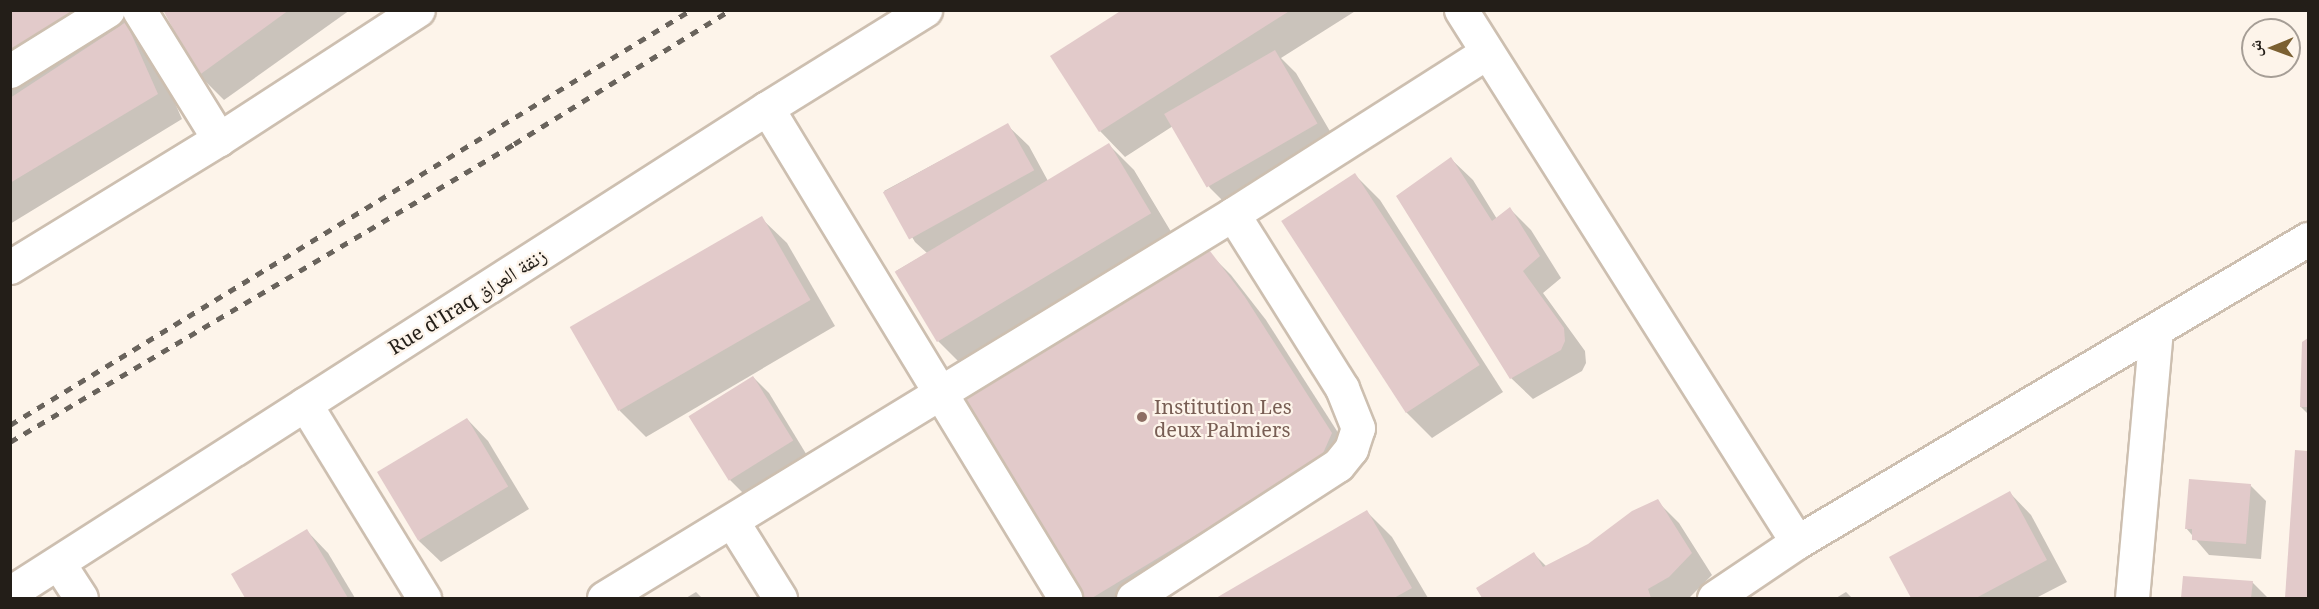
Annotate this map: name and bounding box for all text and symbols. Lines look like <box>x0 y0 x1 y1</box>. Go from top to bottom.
north arrow <box>2241 18 2301 78</box>
text: ش <box>2244 40 2266 57</box>
street label: Rue d'Iraq زنقة العراق <box>384 243 550 359</box>
place label: Institution Les deux Palmiers <box>1154 394 1292 441</box>
marker: Institution Les deux Palmiers <box>1135 410 1149 424</box>

